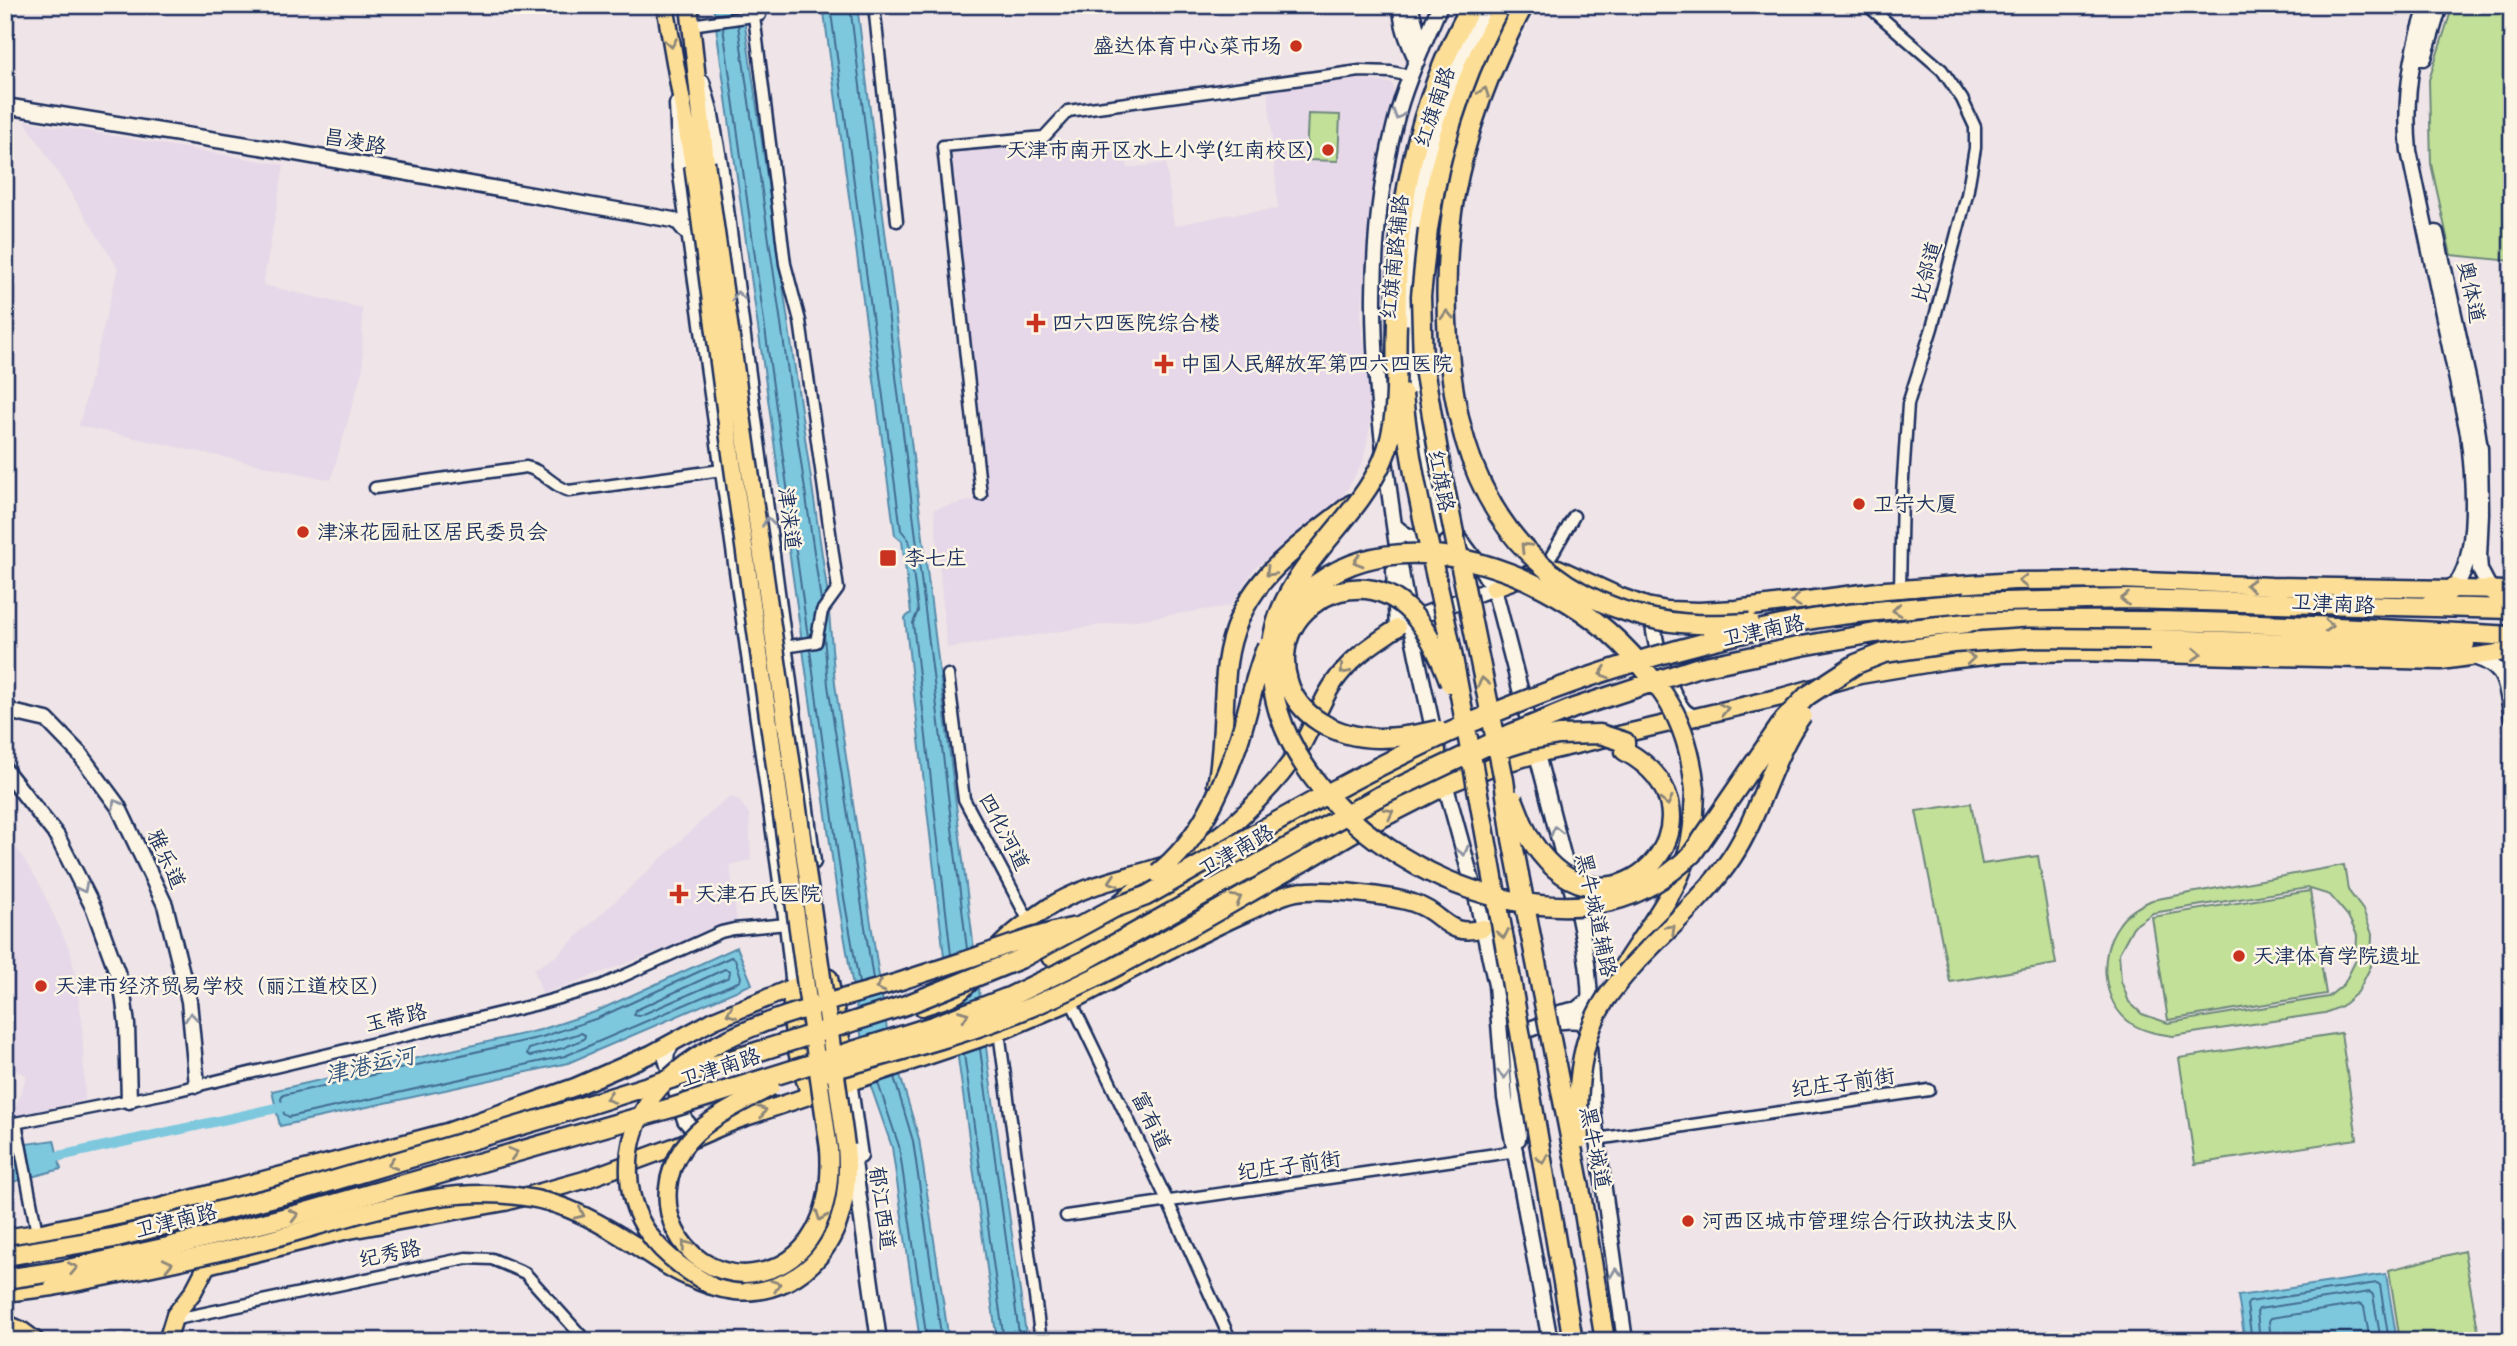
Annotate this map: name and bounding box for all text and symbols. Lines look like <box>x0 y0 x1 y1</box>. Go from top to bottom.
place label: 盛达体育中心菜市场 <box>1093 33 1282 60</box>
one-way arrow <box>663 37 678 48</box>
marker: 盛达体育中心菜市场 <box>1288 38 1304 54</box>
street label: 红旗南路 <box>1409 63 1461 151</box>
one-way arrow <box>1476 86 1490 98</box>
one-way arrow <box>1392 108 1406 120</box>
street label: 昌凌路 <box>322 123 388 161</box>
place label: 天津市南开区水上小学(红南校区) <box>1006 137 1314 164</box>
marker: 天津市南开区水上小学(红南校区) <box>1320 142 1336 158</box>
street label: 红旗南路辅路 <box>1375 193 1415 321</box>
street label: 比邻道 <box>1906 238 1948 306</box>
street label: 奥体道 <box>2451 258 2491 326</box>
one-way arrow <box>730 291 745 302</box>
one-way arrow <box>1439 309 1454 320</box>
place label: 四六四医院综合楼 <box>1052 310 1220 337</box>
marker: 四六四医院综合楼 <box>1026 313 1046 333</box>
place label: 中国人民解放军第四六四医院 <box>1180 351 1453 378</box>
marker: 中国人民解放军第四六四医院 <box>1154 354 1174 374</box>
street label: 红旗路 <box>1422 448 1460 514</box>
street label: 津涞道 <box>772 486 806 552</box>
place label: 卫宁大厦 <box>1873 491 1957 518</box>
marker: 卫宁大厦 <box>1851 496 1867 512</box>
one-way arrow <box>761 516 776 528</box>
place label: 津涞花园社区居民委员会 <box>317 519 548 546</box>
marker: 津涞花园社区居民委员会 <box>295 524 311 540</box>
one-way arrow <box>1521 542 1534 555</box>
place label: 李七庄 <box>904 545 967 572</box>
marker: 李七庄 <box>878 548 898 568</box>
one-way arrow <box>1352 553 1364 568</box>
one-way arrow <box>1265 564 1278 577</box>
one-way arrow <box>2017 573 2028 589</box>
one-way arrow <box>2245 577 2256 592</box>
street label: 卫津南路 <box>2290 588 2376 620</box>
one-way arrow <box>2119 591 2130 607</box>
one-way arrow <box>1791 593 1802 608</box>
one-way arrow <box>1891 602 1902 617</box>
street label: 卫津南路 <box>1719 609 1807 653</box>
one-way arrow <box>2324 619 2335 634</box>
one-way arrow <box>2193 646 2203 662</box>
one-way arrow <box>1964 650 1976 665</box>
one-way arrow <box>1340 662 1352 675</box>
one-way arrow <box>1598 665 1610 679</box>
one-way arrow <box>1477 676 1492 688</box>
one-way arrow <box>1718 703 1730 718</box>
street label: 四化河道 <box>972 789 1036 875</box>
one-way arrow <box>1659 795 1673 807</box>
one-way arrow <box>111 799 124 812</box>
one-way arrow <box>1382 808 1394 822</box>
street label: 卫津南路 <box>1193 818 1279 884</box>
street label: 雅乐道 <box>140 825 192 893</box>
one-way arrow <box>1550 825 1564 837</box>
one-way arrow <box>1455 845 1469 857</box>
street label: 黑牛城道辅路 <box>1570 851 1622 979</box>
one-way arrow <box>1107 872 1119 887</box>
one-way arrow <box>75 881 88 893</box>
place label: 天津石氏医院 <box>695 881 821 908</box>
marker: 天津石氏医院 <box>669 884 689 904</box>
one-way arrow <box>1230 894 1242 907</box>
one-way arrow <box>1662 925 1675 938</box>
one-way arrow <box>1495 928 1510 940</box>
place label: 天津体育学院遗址 <box>2253 943 2421 970</box>
marker: 天津体育学院遗址 <box>2231 948 2247 964</box>
place label: 天津市经济贸易学校（丽江道校区） <box>55 973 391 1000</box>
marker: 天津市经济贸易学校（丽江道校区） <box>33 978 49 994</box>
one-way arrow <box>875 979 887 994</box>
street label: 玉带路 <box>362 998 430 1038</box>
one-way arrow <box>726 1005 738 1019</box>
one-way arrow <box>958 1009 970 1023</box>
one-way arrow <box>184 1011 199 1022</box>
water label: 津港运河 <box>322 1040 422 1089</box>
street label: 卫津南路 <box>676 1042 764 1094</box>
street label: 纪庄子前街 <box>1789 1062 1897 1104</box>
one-way arrow <box>1496 1069 1511 1080</box>
street label: 富有道 <box>1125 1087 1177 1155</box>
one-way arrow <box>604 1090 616 1104</box>
street label: 黑牛城道 <box>1574 1104 1616 1192</box>
one-way arrow <box>755 1105 767 1119</box>
street label: 纪庄子前街 <box>1235 1145 1343 1187</box>
one-way arrow <box>506 1147 518 1162</box>
one-way arrow <box>1534 1153 1549 1165</box>
one-way arrow <box>386 1155 398 1170</box>
street label: 郁江西道 <box>863 1165 901 1251</box>
street label: 卫津南路 <box>132 1198 220 1244</box>
one-way arrow <box>573 1206 585 1220</box>
place label: 河西区城市管理综合行政执法支队 <box>1702 1208 2017 1235</box>
one-way arrow <box>288 1209 300 1223</box>
one-way arrow <box>815 1210 829 1222</box>
marker: 河西区城市管理综合行政执法支队 <box>1680 1213 1696 1229</box>
street label: 纪秀路 <box>356 1234 424 1274</box>
one-way arrow <box>681 1241 694 1253</box>
one-way arrow <box>162 1258 174 1272</box>
one-way arrow <box>67 1261 79 1276</box>
one-way arrow <box>1609 1267 1624 1279</box>
one-way arrow <box>770 1279 782 1293</box>

